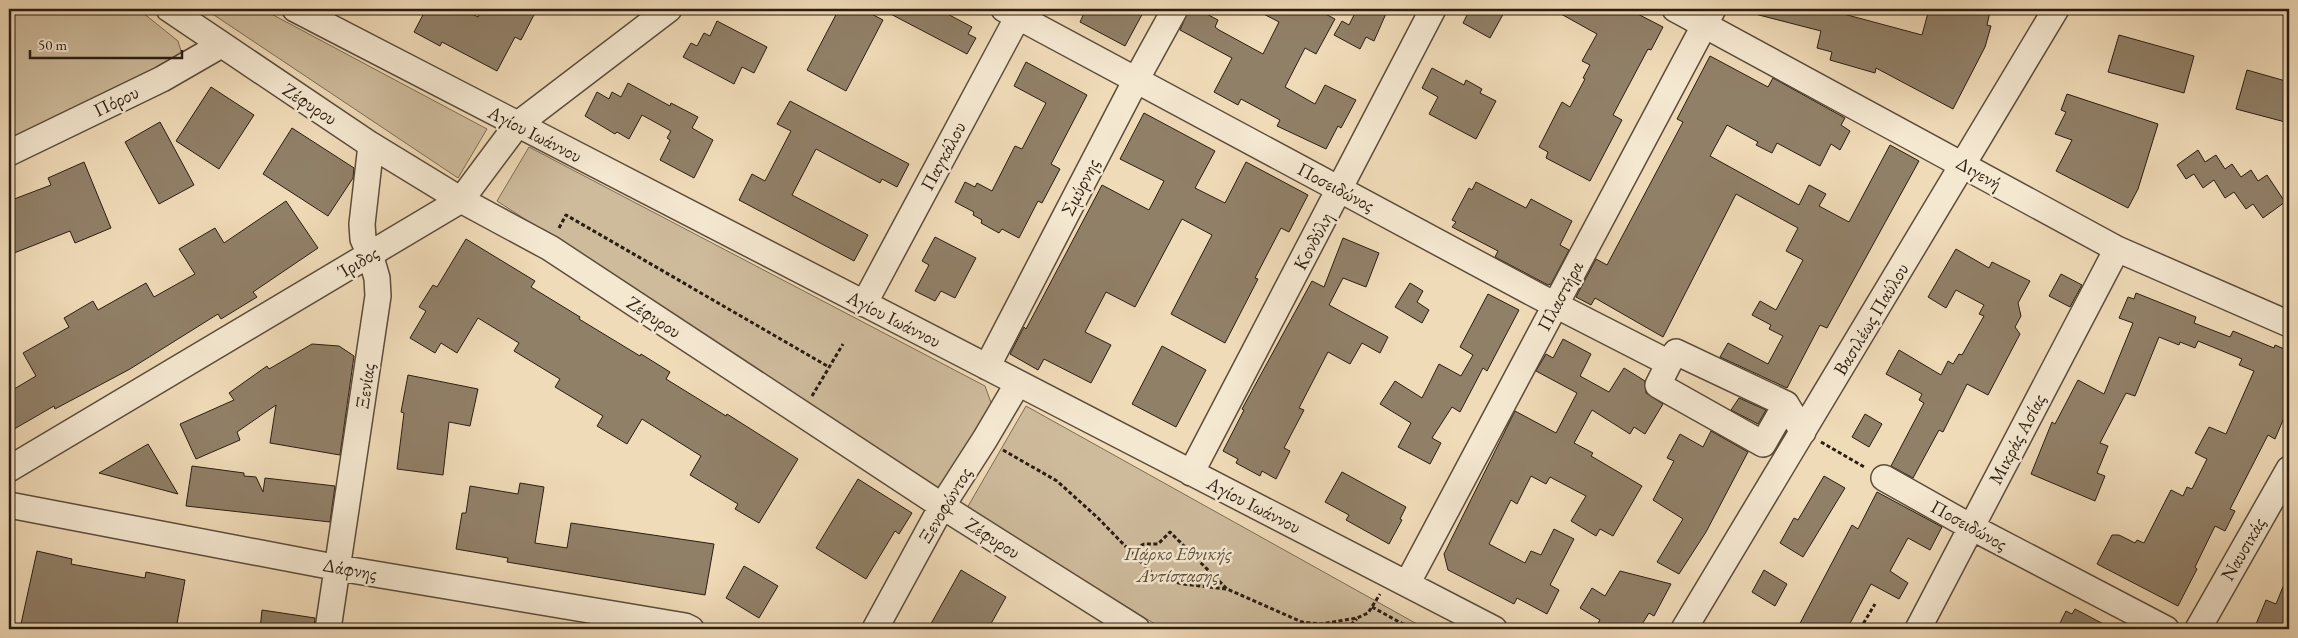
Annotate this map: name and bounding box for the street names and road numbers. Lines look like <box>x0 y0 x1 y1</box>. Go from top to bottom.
street label: Ζέφυρου <box>278 77 342 131</box>
street label: Πόρου <box>89 79 143 123</box>
street label: Αγίου Ιωάννου <box>483 99 586 168</box>
street label: Παγκάλου <box>914 117 972 195</box>
street label: Διγενή <box>1952 150 2006 196</box>
street label: Σμύρνης <box>1055 154 1105 220</box>
street label: Ποσειδώνος <box>1293 156 1379 218</box>
street label: Κονδύλη <box>1287 208 1339 274</box>
street label: Ίριδος <box>333 240 383 284</box>
street label: Πλαστήρα <box>1531 256 1589 335</box>
street label: Βασιλέως Παύλου <box>1828 258 1914 380</box>
street label: Αγίου Ιωάννου <box>842 284 945 353</box>
street label: Ζέφυρου <box>622 290 686 344</box>
street label: Ξενίας <box>349 362 381 410</box>
street label: Μικράς Ασίας <box>1983 389 2051 489</box>
street label: Ξενοφώντος <box>913 462 977 548</box>
street label: Αγίου Ιωάννου <box>1202 470 1305 539</box>
street label: Ποσειδώνος <box>1926 494 2012 556</box>
street label: Ζέφυρου <box>961 511 1025 565</box>
street label: Ναυσικάς <box>2215 513 2271 585</box>
street label: Δάφνης <box>321 552 379 586</box>

